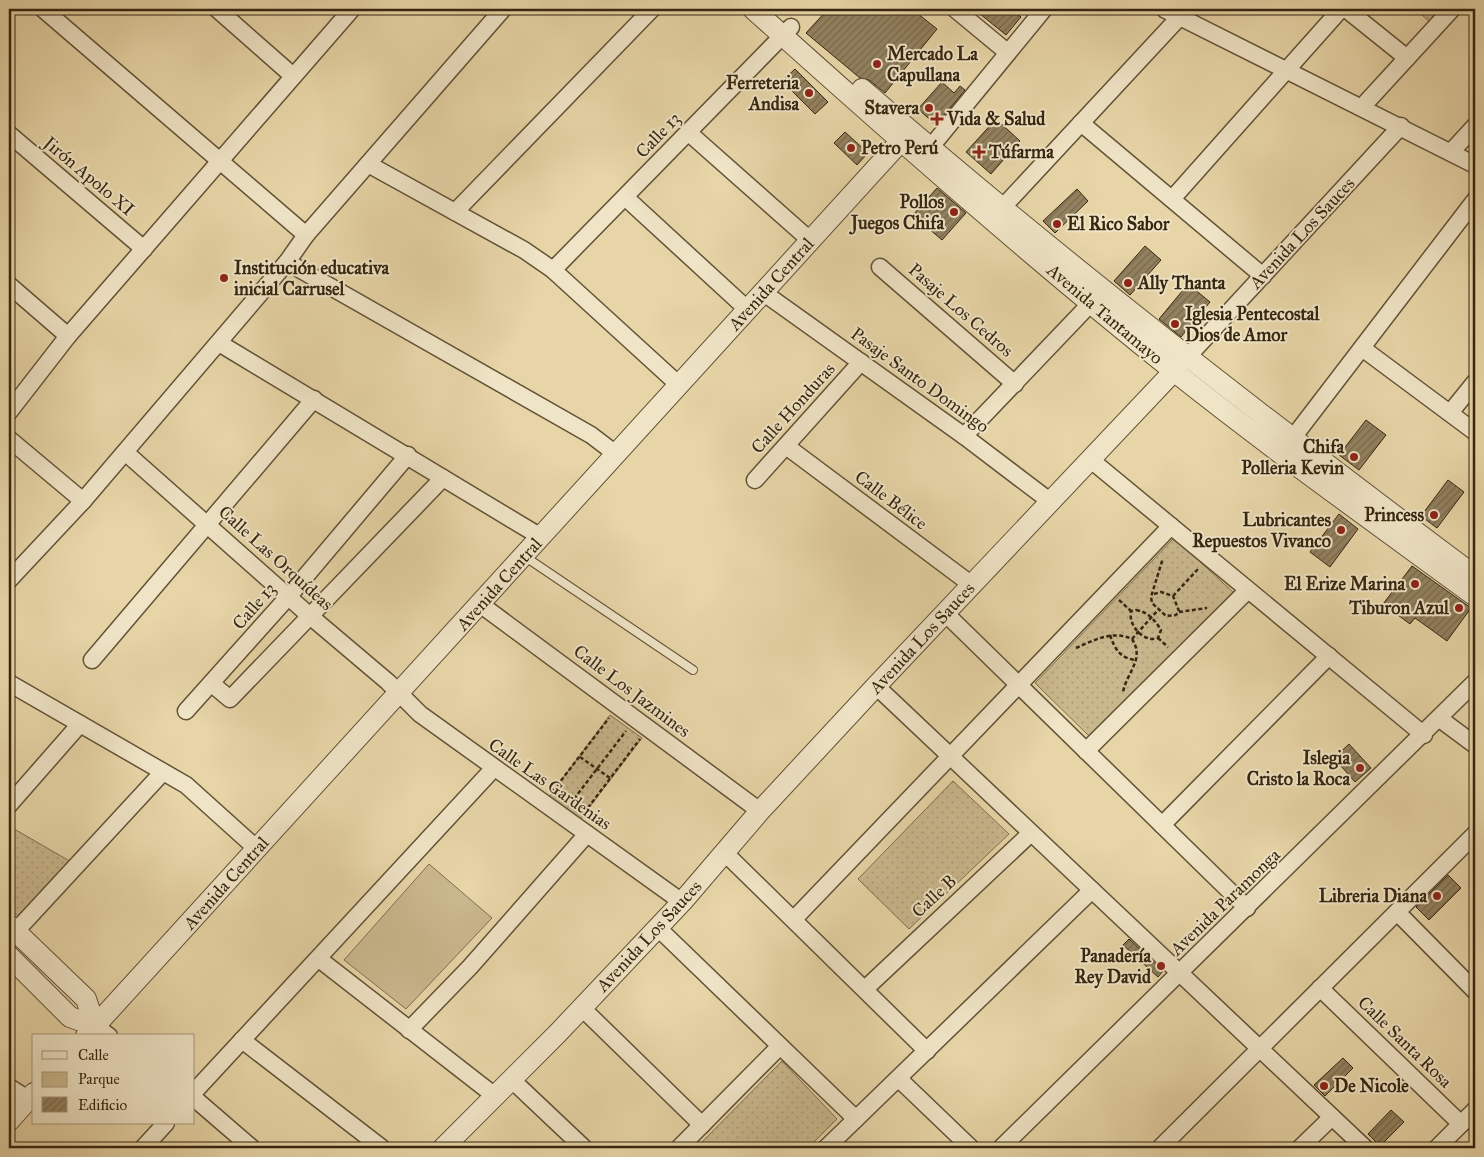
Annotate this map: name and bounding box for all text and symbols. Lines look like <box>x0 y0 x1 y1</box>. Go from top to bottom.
place label: Mercado La Capullana <box>887 43 978 87</box>
marker: Mercado La Capullana <box>871 58 883 70</box>
place label: Ferreteria Andisa <box>726 72 799 115</box>
marker: Ferreteria Andisa <box>803 87 815 99</box>
place label: Stavera <box>865 97 919 119</box>
marker: Stavera <box>923 102 935 114</box>
street label: Calle 13 <box>631 107 685 163</box>
place label: Vida & Salud <box>946 108 1046 130</box>
marker: Vida & Salud <box>931 113 943 125</box>
street label: Jirón Apolo XI <box>37 130 139 221</box>
place label: Petro Perú <box>861 137 939 159</box>
place label: Túfarma <box>988 141 1054 163</box>
marker: Petro Perú <box>845 142 857 154</box>
marker: Túfarma <box>973 146 985 158</box>
street label: Avenida Los Sauces <box>1244 173 1359 294</box>
place label: Pollos Juegos Chifa <box>849 191 944 235</box>
marker: Pollos Juegos Chifa <box>948 206 960 218</box>
place label: El Rico Sabor <box>1067 213 1171 235</box>
marker: El Rico Sabor <box>1051 218 1063 230</box>
street label: Avenida Central <box>723 233 819 336</box>
place label: Institución educativa inicial Carrusel <box>234 257 390 300</box>
street label: Avenida Tantamayo <box>1042 258 1168 369</box>
street label: Pasaje Los Cedros <box>904 259 1018 361</box>
marker: Institución educativa inicial Carrusel <box>218 272 230 284</box>
place label: Ally Thanta <box>1137 272 1226 295</box>
marker: Ally Thanta <box>1122 277 1134 289</box>
place label: Iglesia Pentecostal Dios de Amor <box>1185 303 1320 346</box>
marker: Iglesia Pentecostal Dios de Amor <box>1169 318 1181 330</box>
street label: Pasaje Santo Domingo <box>846 323 993 438</box>
street label: Calle Honduras <box>746 358 840 458</box>
place label: Chifa Polleria Kevin <box>1241 436 1344 479</box>
marker: Chifa Polleria Kevin <box>1348 451 1360 463</box>
street label: Calle Bélice <box>850 466 932 534</box>
street label: Calle Las Orquídeas <box>214 501 338 616</box>
place label: Princess <box>1364 504 1424 526</box>
place label: Lubricantes Repuestos Vivanco <box>1192 509 1331 553</box>
marker: Princess <box>1428 509 1440 521</box>
marker: Lubricantes Repuestos Vivanco <box>1335 524 1347 536</box>
street label: Avenida Central <box>451 533 547 636</box>
place label: El Erize Marina <box>1284 573 1405 595</box>
street label: Calle 13 <box>228 578 280 634</box>
street label: Avenida Los Sauces <box>864 578 979 699</box>
marker: El Erize Marina <box>1409 578 1421 590</box>
place label: Tiburon Azul <box>1348 597 1450 619</box>
marker: Tiburon Azul <box>1453 602 1465 614</box>
street label: Calle Los Jazmines <box>569 640 695 743</box>
street label: Calle Las Gardenias <box>484 733 616 835</box>
place label: Islegia Cristo la Roca <box>1247 747 1350 790</box>
marker: Islegia Cristo la Roca <box>1354 762 1366 774</box>
street label: Avenida Central <box>178 832 274 935</box>
street label: Avenida Paramonga <box>1165 844 1286 961</box>
street label: Calle B <box>907 870 961 922</box>
street label: Avenida Los Sauces <box>591 876 706 997</box>
place label: Libreria Diana <box>1319 885 1427 907</box>
marker: Libreria Diana <box>1431 890 1443 902</box>
place label: Panadería Rey David <box>1074 945 1152 989</box>
marker: Panadería Rey David <box>1155 960 1167 972</box>
street label: Calle Santa Rosa <box>1353 992 1457 1093</box>
legend <box>32 1034 195 1124</box>
text: Calle <box>78 1046 109 1064</box>
text: Parque <box>78 1070 120 1089</box>
place label: De Nicole <box>1334 1075 1409 1097</box>
marker: De Nicole <box>1318 1080 1330 1092</box>
text: Edificio <box>78 1096 127 1114</box>

